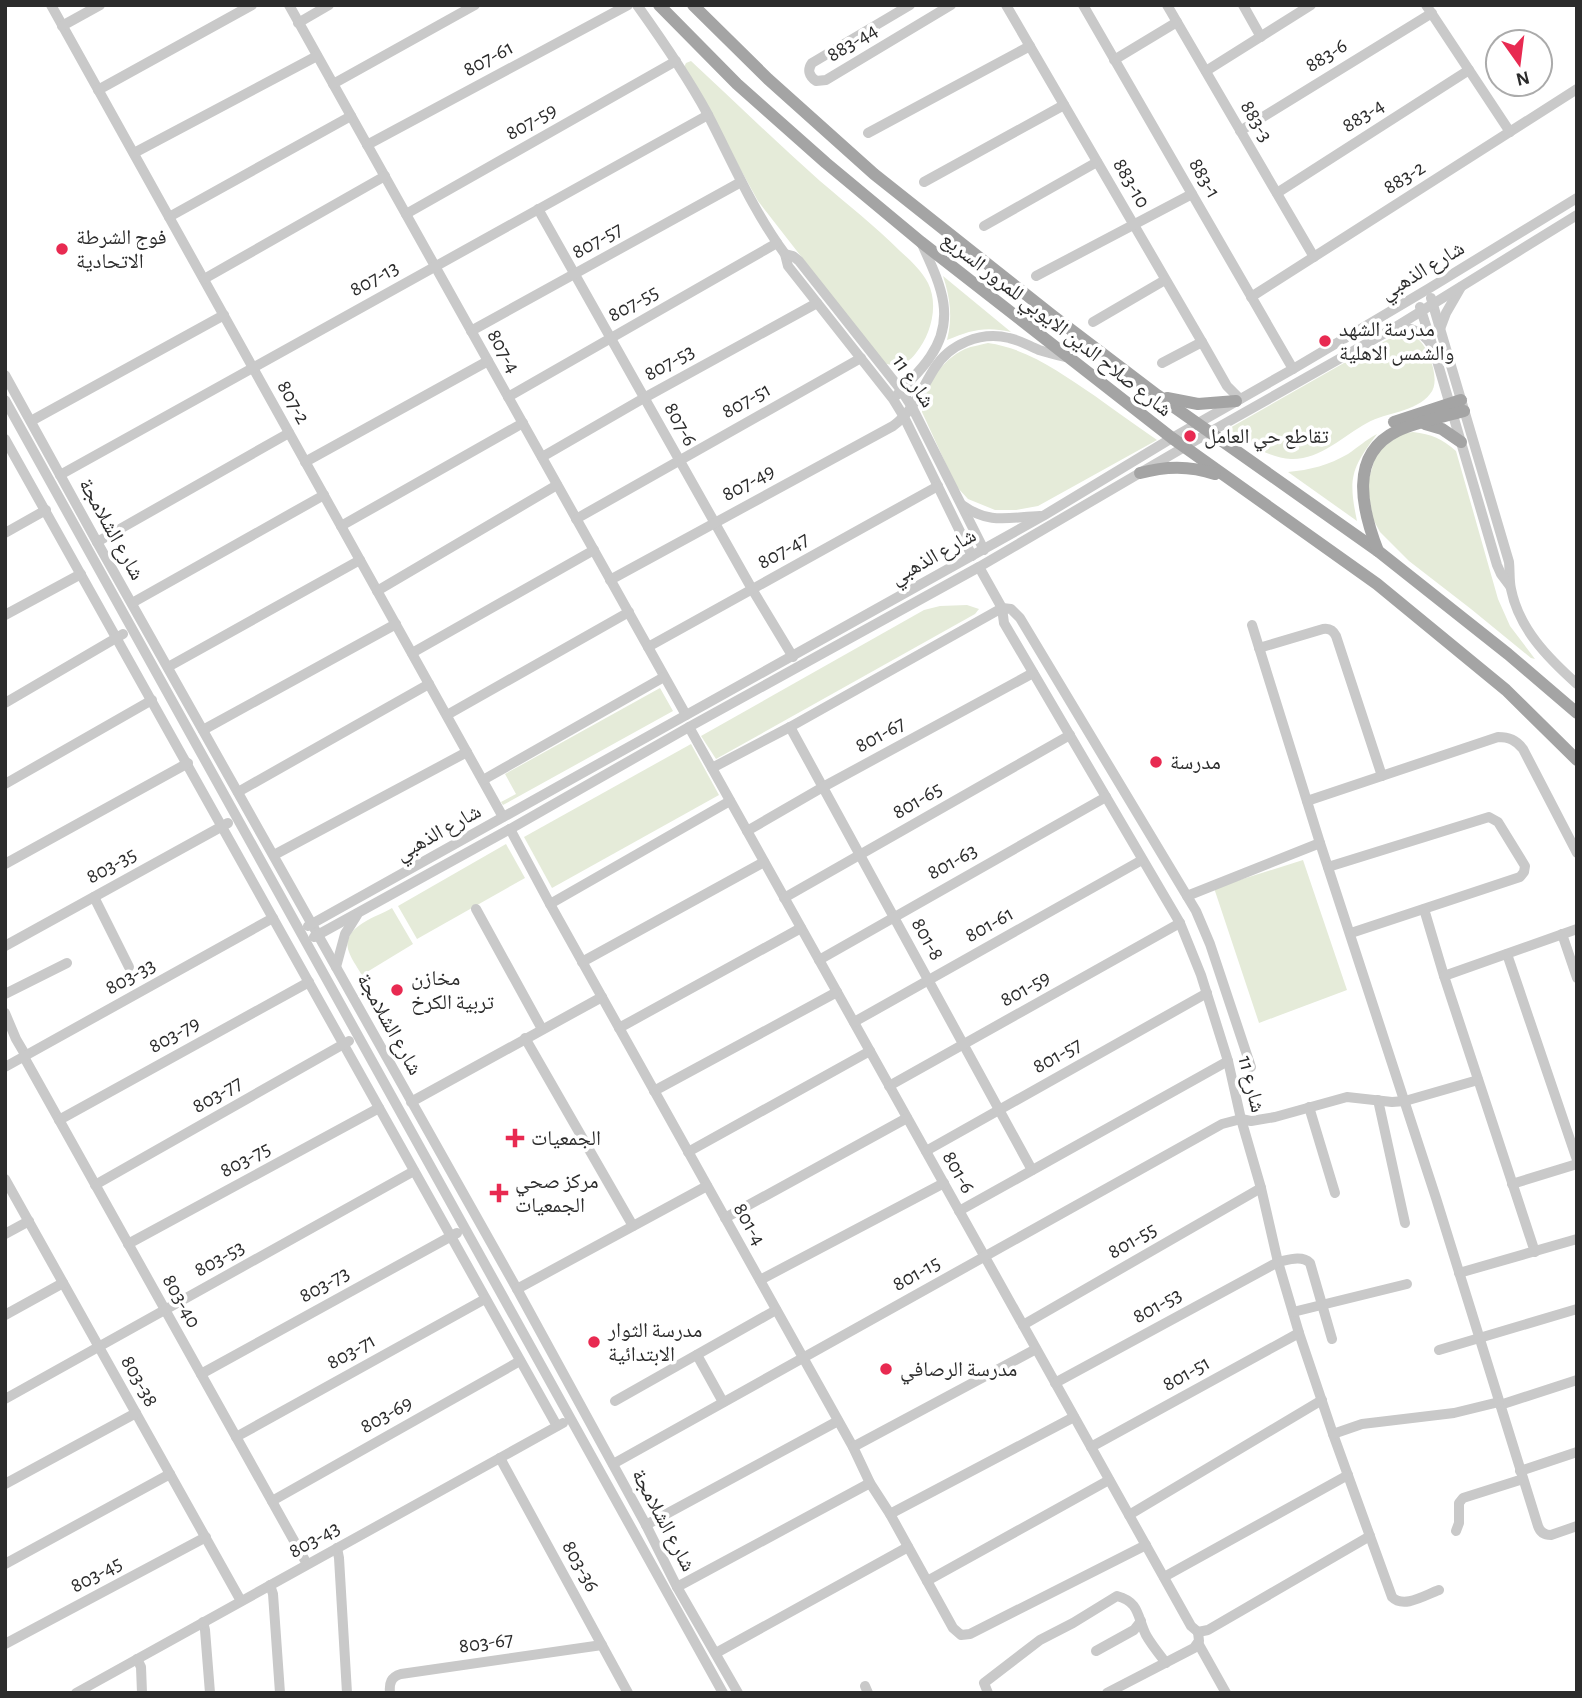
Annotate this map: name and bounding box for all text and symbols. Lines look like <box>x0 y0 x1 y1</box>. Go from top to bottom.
street label: 883-44 <box>823 19 881 66</box>
north arrow <box>1484 28 1554 98</box>
street label: 883-6 <box>1302 35 1351 76</box>
street label: 807-61 <box>460 37 517 80</box>
text: N <box>1514 67 1531 89</box>
street label: 883-4 <box>1339 95 1388 136</box>
street label: 883-3 <box>1237 97 1277 145</box>
street label: 807-59 <box>502 99 560 144</box>
street label: 883-10 <box>1109 155 1154 212</box>
street label: 883-1 <box>1185 155 1224 202</box>
street label: 883-2 <box>1380 157 1429 198</box>
street label: 807-57 <box>569 218 626 263</box>
place label: فوج الشرطة الاتحادية <box>76 227 167 272</box>
street label: شارع صلاح الدين الايوبي للمرور السريع <box>934 228 1176 425</box>
street label: شارع الذهبي <box>1377 237 1471 308</box>
marker: فوج الشرطة الاتحادية <box>54 241 70 257</box>
street label: 807-13 <box>346 257 402 300</box>
street label: 807-55 <box>605 281 662 326</box>
place label: مدرسة الشهد والشمس الاهلية <box>1339 319 1454 366</box>
street label: 807-4 <box>483 326 524 377</box>
marker: مدرسة الشهد والشمس الاهلية <box>1317 333 1333 349</box>
street label: 807-53 <box>641 340 698 385</box>
street label: شارع 11 <box>887 351 938 412</box>
street label: 807-2 <box>273 377 314 427</box>
street label: 807-51 <box>718 379 774 422</box>
street label: 807-6 <box>660 399 701 450</box>
place label: تقاطع حي العامل <box>1204 426 1329 452</box>
marker: تقاطع حي العامل <box>1182 428 1198 444</box>
street label: 807-49 <box>718 460 778 505</box>
street label: شارع الشلامجة <box>73 475 148 585</box>
street label: شارع الذهبي <box>887 524 982 593</box>
street label: 807-47 <box>754 528 813 573</box>
street label: 801-67 <box>852 712 909 757</box>
place label: مدرسة <box>1170 752 1221 773</box>
marker: مدرسة <box>1148 754 1164 770</box>
street label: 801-65 <box>889 778 946 823</box>
street label: شارع الذهبي <box>392 800 487 869</box>
street label: 801-63 <box>924 839 981 884</box>
street label: 803-35 <box>83 843 140 888</box>
street label: 801-61 <box>961 903 1017 946</box>
street label: 801-8 <box>908 915 948 964</box>
street label: 803-33 <box>102 954 159 999</box>
street label: 801-59 <box>997 966 1054 1011</box>
place label: مخازن تربية الكرخ <box>411 968 494 1015</box>
street label: شارع الشلامجة <box>351 970 426 1080</box>
marker: مخازن تربية الكرخ <box>389 982 405 998</box>
street label: 803-79 <box>145 1012 203 1057</box>
street label: 801-57 <box>1029 1033 1085 1077</box>
street label: شارع 11 <box>1232 1054 1269 1115</box>
street label: 803-77 <box>189 1072 246 1117</box>
marker: الجمعيات <box>505 1128 525 1148</box>
place label: الجمعيات <box>531 1128 601 1149</box>
street label: 803-75 <box>217 1138 274 1181</box>
street label: 801-6 <box>939 1148 979 1197</box>
place label: مركز صحي الجمعيات <box>515 1171 599 1216</box>
marker: مركز صحي الجمعيات <box>489 1183 509 1203</box>
street label: 801-4 <box>730 1200 770 1249</box>
street label: 801-55 <box>1104 1218 1160 1263</box>
street label: 803-53 <box>191 1236 248 1281</box>
street label: 801-15 <box>889 1252 944 1295</box>
street label: 803-73 <box>296 1262 353 1307</box>
street label: 803-40 <box>158 1271 205 1331</box>
street label: 801-53 <box>1129 1284 1185 1327</box>
place label: مدرسة الثوار الابتدائية <box>607 1320 702 1366</box>
street label: 803-71 <box>323 1330 379 1373</box>
marker: مدرسة الثوار الابتدائية <box>586 1334 602 1350</box>
street label: 803-38 <box>117 1352 162 1410</box>
street label: 801-51 <box>1159 1352 1214 1395</box>
place label: مدرسة الرصافي <box>900 1359 1017 1385</box>
marker: مدرسة الرصافي <box>878 1361 894 1377</box>
street label: 803-69 <box>357 1392 416 1437</box>
street label: شارع الشلامجة <box>626 1466 699 1576</box>
street label: 803-43 <box>285 1517 343 1562</box>
street label: 803-36 <box>558 1537 603 1595</box>
street label: 803-45 <box>67 1552 125 1597</box>
street label: 803-67 <box>457 1628 515 1657</box>

